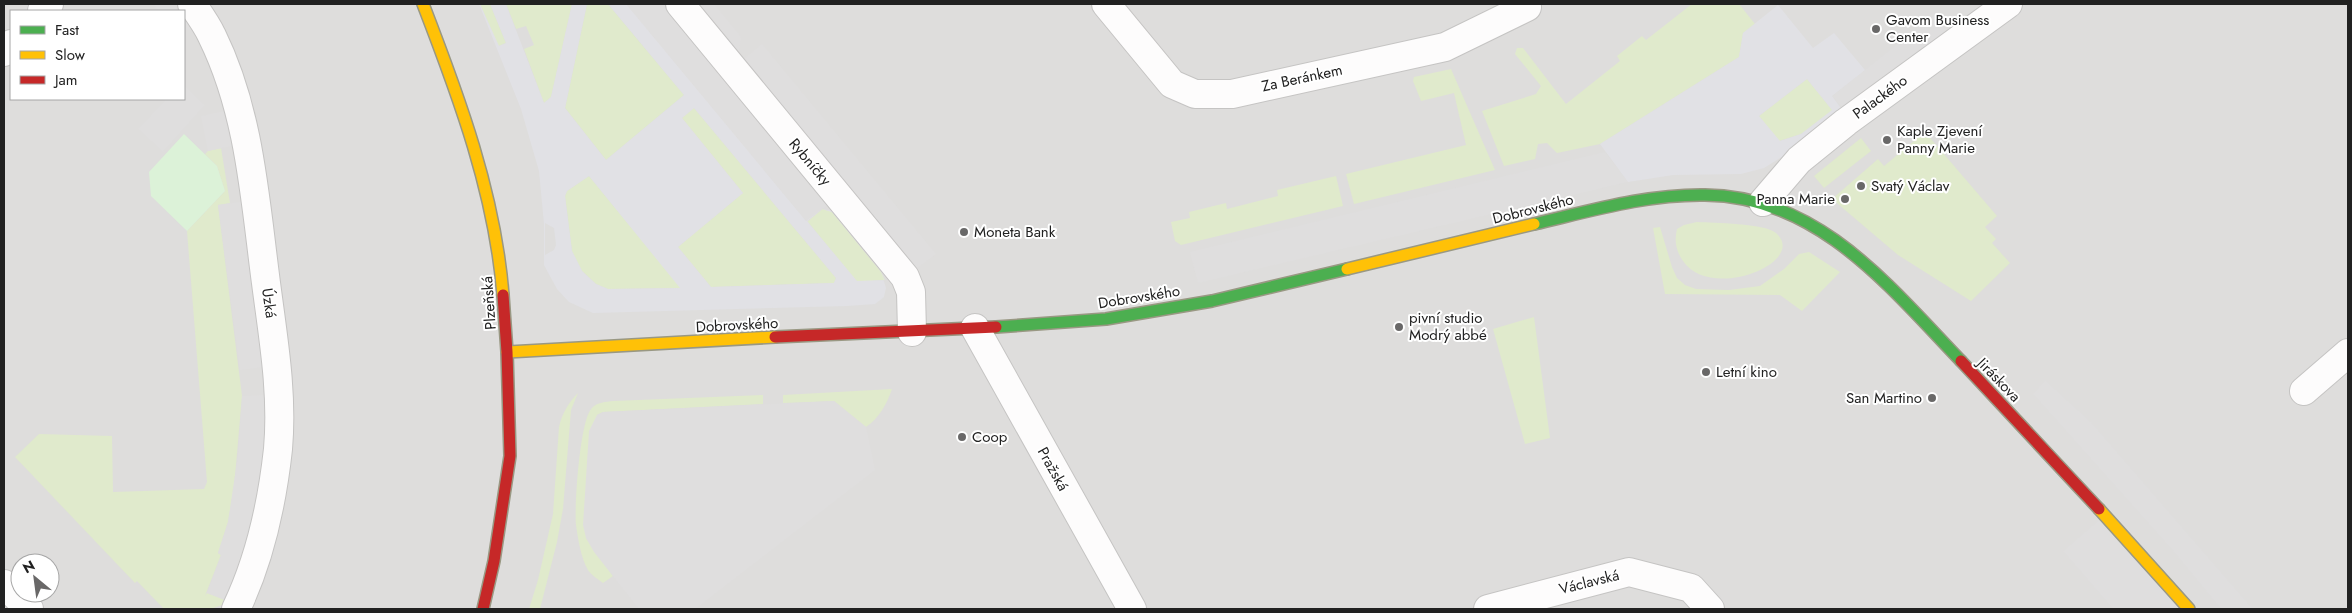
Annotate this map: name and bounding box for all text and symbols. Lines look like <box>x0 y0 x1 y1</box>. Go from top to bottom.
place label: Gavom Business Center <box>1886 9 1989 48</box>
legend <box>10 10 185 100</box>
text: Fast <box>55 19 79 41</box>
marker: Gavom Business Center <box>1870 23 1882 35</box>
text: Slow <box>55 44 86 66</box>
street label: Za Beránkem <box>1260 59 1344 97</box>
text: Jam <box>53 69 78 91</box>
street label: Palackého <box>1848 70 1912 124</box>
place label: Kaple Zjevení Panny Marie <box>1897 120 1983 159</box>
street label: Rybníčky <box>784 134 837 191</box>
marker: Kaple Zjevení Panny Marie <box>1881 134 1893 146</box>
place label: Svatý Václav <box>1871 175 1950 197</box>
marker: Svatý Václav <box>1855 180 1867 192</box>
street label: Dobrovského <box>1490 188 1576 230</box>
place label: Panna Marie <box>1756 188 1835 210</box>
marker: Panna Marie <box>1839 193 1851 205</box>
place label: Moneta Bank <box>974 221 1056 243</box>
marker: Moneta Bank <box>958 226 970 238</box>
street label: Plzeňská <box>476 275 502 331</box>
street label: Dobrovského <box>1096 280 1182 314</box>
street label: Úzká <box>256 287 282 319</box>
place label: pivní studio Modrý abbé <box>1409 307 1487 346</box>
street label: Dobrovského <box>695 312 779 338</box>
marker: pivní studio Modrý abbé <box>1393 321 1405 333</box>
street label: Jiráskova <box>1971 351 2026 407</box>
place label: Letní kino <box>1716 361 1777 383</box>
marker: Letní kino <box>1700 366 1712 378</box>
place label: San Martino <box>1846 387 1922 409</box>
marker: San Martino <box>1926 392 1938 404</box>
place label: Coop <box>972 426 1008 448</box>
marker: Coop <box>956 431 968 443</box>
street label: Pražská <box>1032 443 1074 495</box>
north arrow <box>10 553 60 603</box>
text: N <box>19 555 38 578</box>
street label: Václavská <box>1557 564 1621 600</box>

